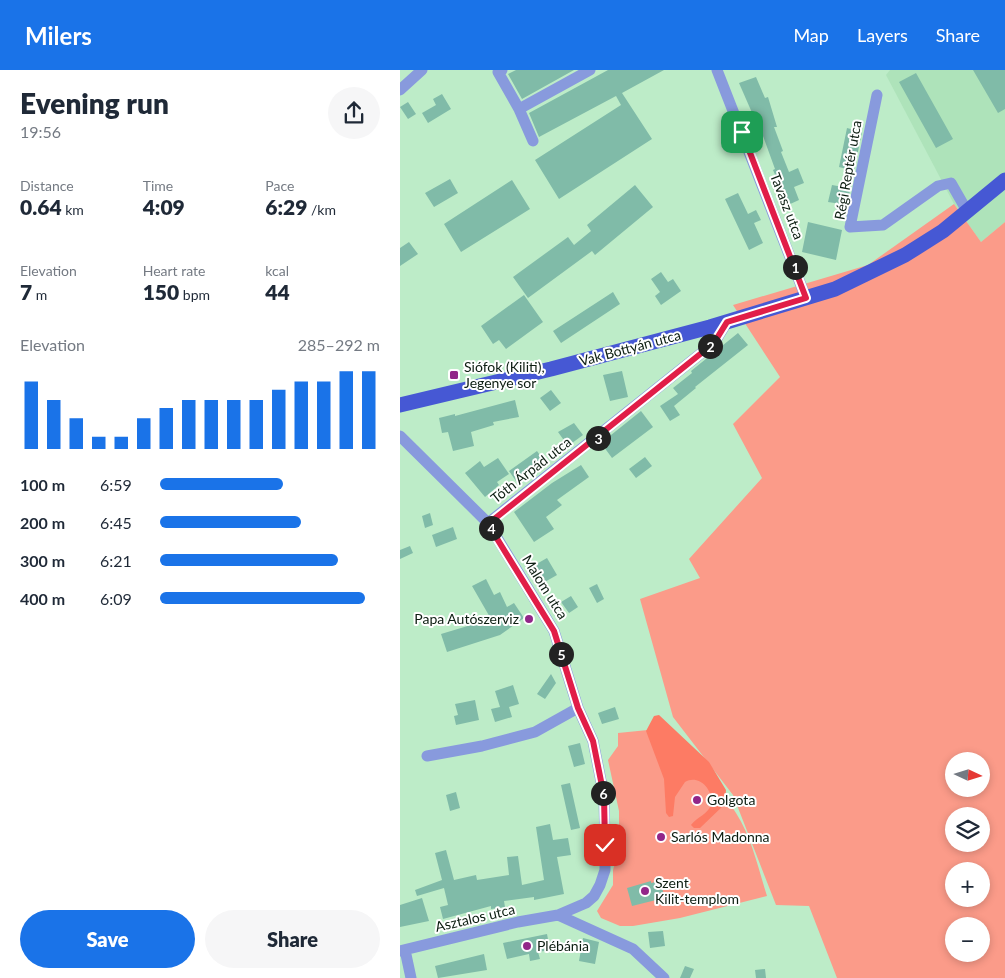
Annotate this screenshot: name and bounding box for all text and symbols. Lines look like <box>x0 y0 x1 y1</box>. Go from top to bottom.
text: Milers <box>25 21 92 50</box>
text: Map <box>793 24 829 46</box>
text: Layers <box>857 24 908 46</box>
text: Share <box>936 24 980 46</box>
text: Evening run <box>20 86 169 120</box>
button: share <box>328 87 380 139</box>
pin <box>721 111 763 153</box>
icon: arrive <box>728 118 756 146</box>
street label: Régi Reptér utca <box>830 119 865 221</box>
text: 19:56 <box>20 122 61 141</box>
street label: Tavasz utca <box>767 170 808 242</box>
text: Distance <box>20 177 74 194</box>
text: Time <box>143 177 173 194</box>
text: Pace <box>265 177 294 194</box>
text: 0.64 <box>20 194 62 219</box>
text: 4:09 <box>143 194 185 219</box>
text: 6:29 <box>265 194 307 219</box>
text: km <box>62 201 84 218</box>
text: /km <box>307 201 336 218</box>
pin: 1 <box>782 254 808 280</box>
text: 1 <box>791 259 800 276</box>
text: Elevation <box>20 262 77 279</box>
text: Heart rate <box>143 262 205 279</box>
text: kcal <box>265 262 289 279</box>
text: 7 <box>20 279 32 304</box>
text: 150 <box>143 279 179 304</box>
text: 44 <box>265 279 290 304</box>
text: m <box>32 286 47 303</box>
text: bpm <box>179 286 210 303</box>
street label: Vak Bottyán utca <box>577 326 682 369</box>
pin: 2 <box>698 334 722 358</box>
text: Elevation <box>20 335 85 354</box>
text: 285–292 m <box>298 335 380 354</box>
text: 2 <box>706 338 715 355</box>
place label: Siófok (Kiliti), Jegenye sor <box>464 358 545 391</box>
marker: Siófok (Kiliti), Jegenye sor <box>448 369 460 381</box>
pin: 3 <box>586 426 610 450</box>
text: 3 <box>594 430 603 447</box>
street label: Tóth Árpád utca <box>487 433 574 506</box>
text: 100 m <box>20 475 65 494</box>
text: 6:59 <box>100 475 132 494</box>
text: 200 m <box>20 513 65 532</box>
text: 6:45 <box>100 513 132 532</box>
pin: 4 <box>478 516 504 540</box>
text: 4 <box>487 520 496 537</box>
text: 300 m <box>20 551 65 570</box>
text: 6:21 <box>100 551 132 570</box>
street label: Malom utca <box>519 551 572 622</box>
text: 400 m <box>20 589 65 608</box>
text: 6:09 <box>100 589 132 608</box>
place label: Papa Autószerviz <box>414 610 519 627</box>
marker: Papa Autószerviz <box>523 613 535 625</box>
pin: 5 <box>548 642 574 666</box>
text: 5 <box>557 646 566 663</box>
north arrow <box>945 752 990 798</box>
map controls <box>945 752 990 962</box>
pin: 6 <box>590 780 616 806</box>
text: 6 <box>599 785 608 802</box>
place label: Golgota <box>707 791 755 808</box>
marker: Golgota <box>691 794 703 806</box>
button: layers <box>945 807 990 852</box>
pin <box>584 824 626 866</box>
place label: Sarlós Madonna <box>671 828 770 845</box>
icon: check <box>591 831 619 859</box>
marker: Sarlós Madonna <box>655 831 667 843</box>
button: + <box>945 862 990 907</box>
place label: Szent Kilit-templom <box>655 874 739 907</box>
marker: Szent Kilit-templom <box>639 885 651 897</box>
street label: Asztalos utca <box>433 900 516 935</box>
button: Save <box>20 910 195 968</box>
button: Share <box>205 910 380 968</box>
button: − <box>945 917 990 962</box>
place label: Plébánia <box>537 937 589 954</box>
marker: Plébánia <box>521 940 533 952</box>

